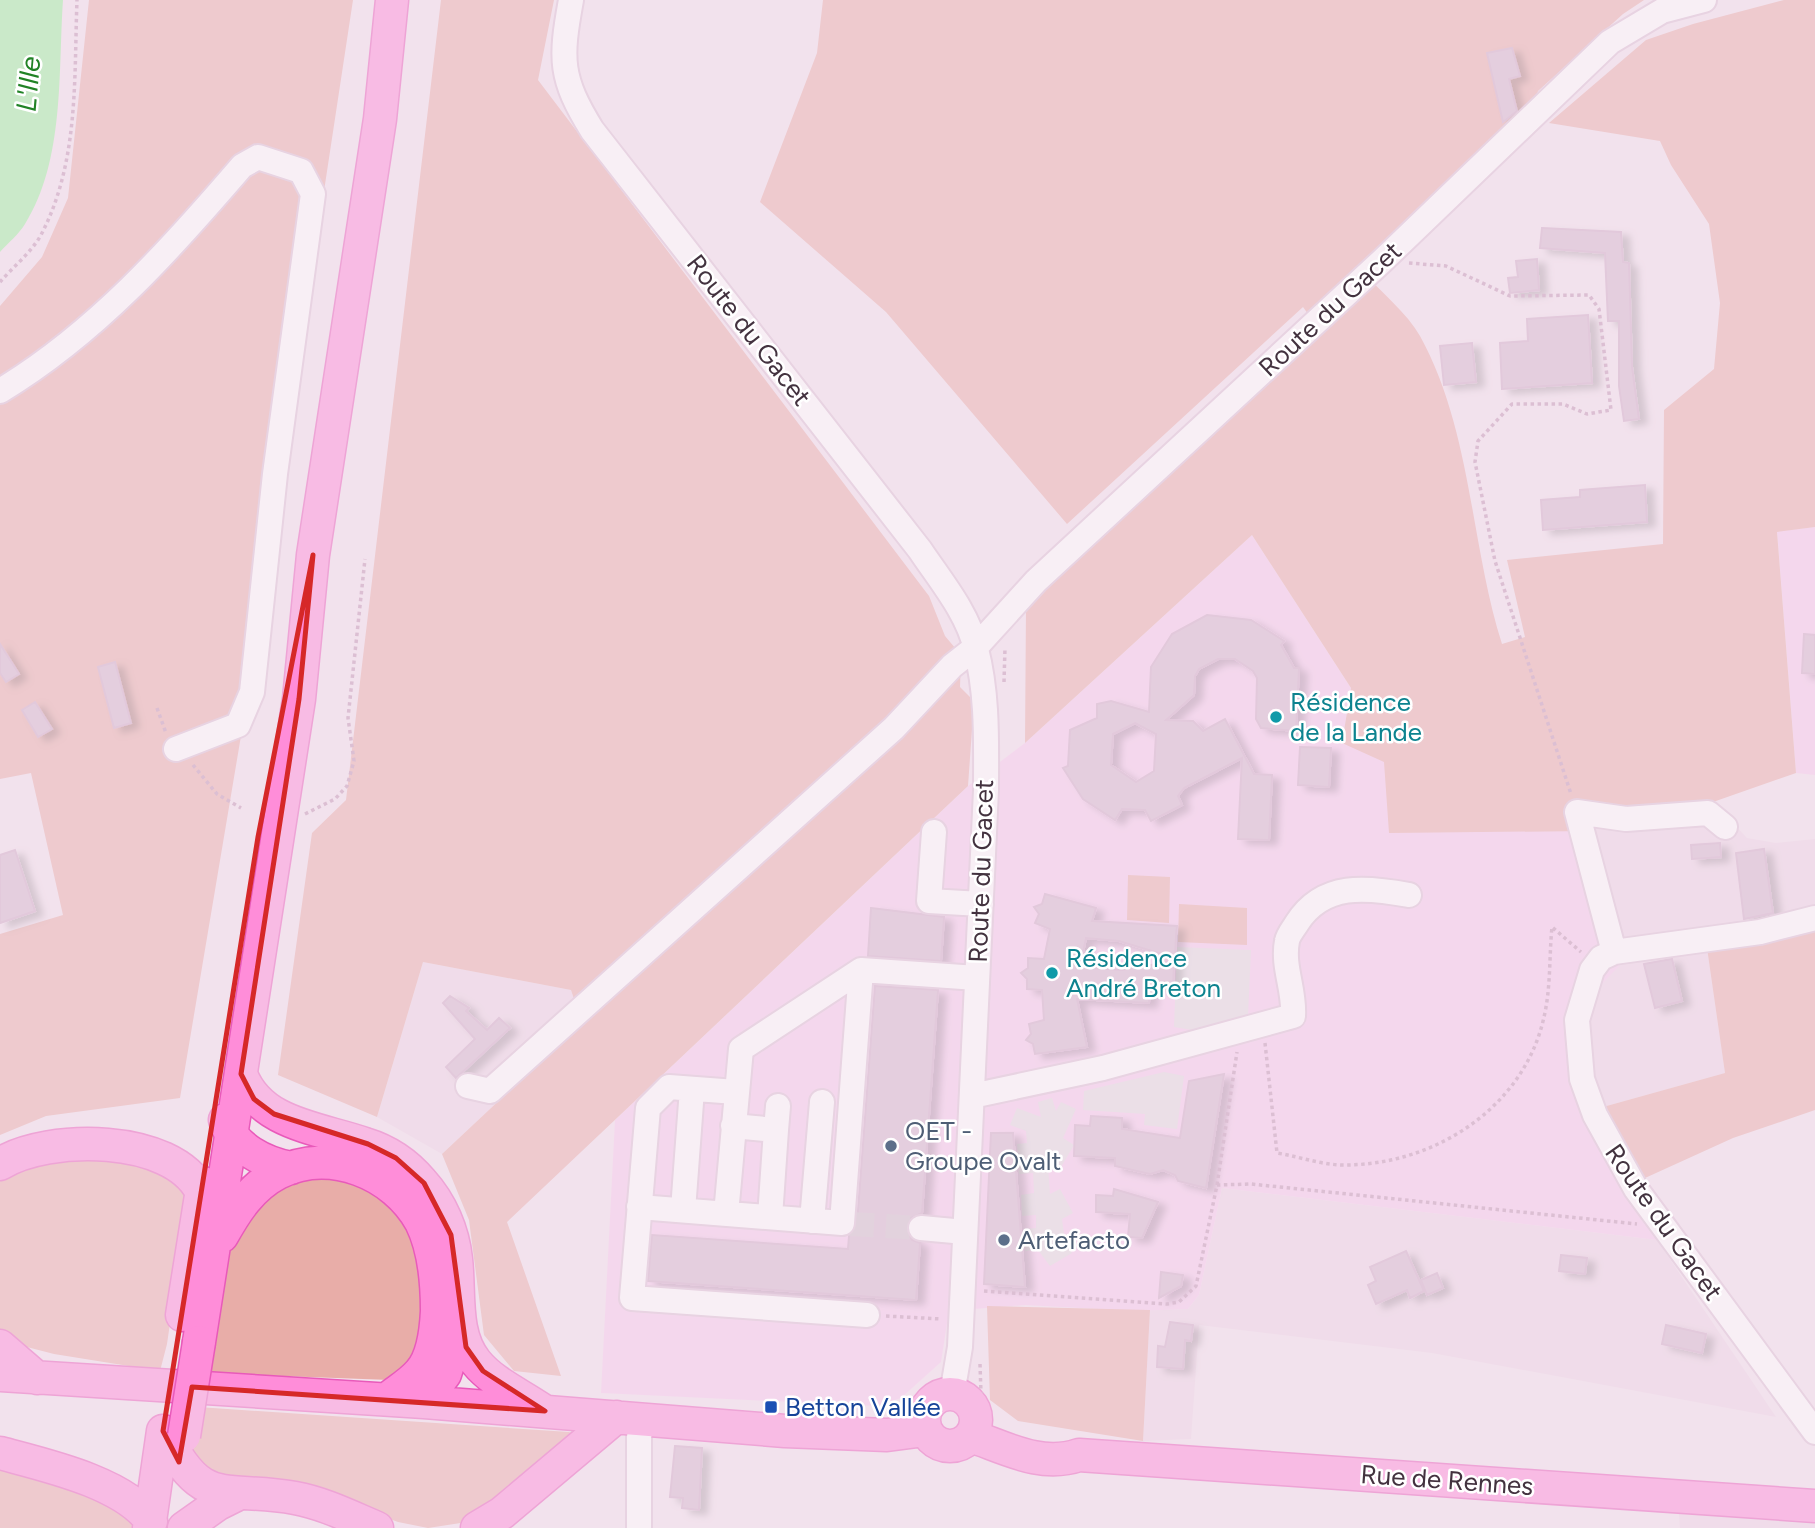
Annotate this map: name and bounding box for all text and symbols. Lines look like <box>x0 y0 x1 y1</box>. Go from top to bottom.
water label: L'Ille <box>9 55 47 113</box>
street label: Route du Gacet <box>1252 235 1408 383</box>
street label: Route du Gacet <box>680 248 818 412</box>
place label: Résidence de la Lande <box>1290 686 1422 748</box>
marker: Résidence de la Lande <box>1268 709 1284 725</box>
street label: Route du Gacet <box>962 779 1000 963</box>
place label: Résidence André Breton <box>1066 942 1221 1004</box>
marker: Résidence André Breton <box>1044 965 1060 981</box>
place label: OET - Groupe Ovalt <box>905 1115 1061 1177</box>
marker: OET - Groupe Ovalt <box>883 1138 899 1154</box>
street label: Route du Gacet <box>1598 1138 1730 1306</box>
place label: Artefacto <box>1018 1224 1130 1256</box>
marker: Artefacto <box>996 1232 1012 1248</box>
place label: Betton Vallée <box>785 1391 941 1423</box>
marker: Betton Vallée <box>763 1399 779 1415</box>
street label: Rue de Rennes <box>1360 1458 1534 1502</box>

